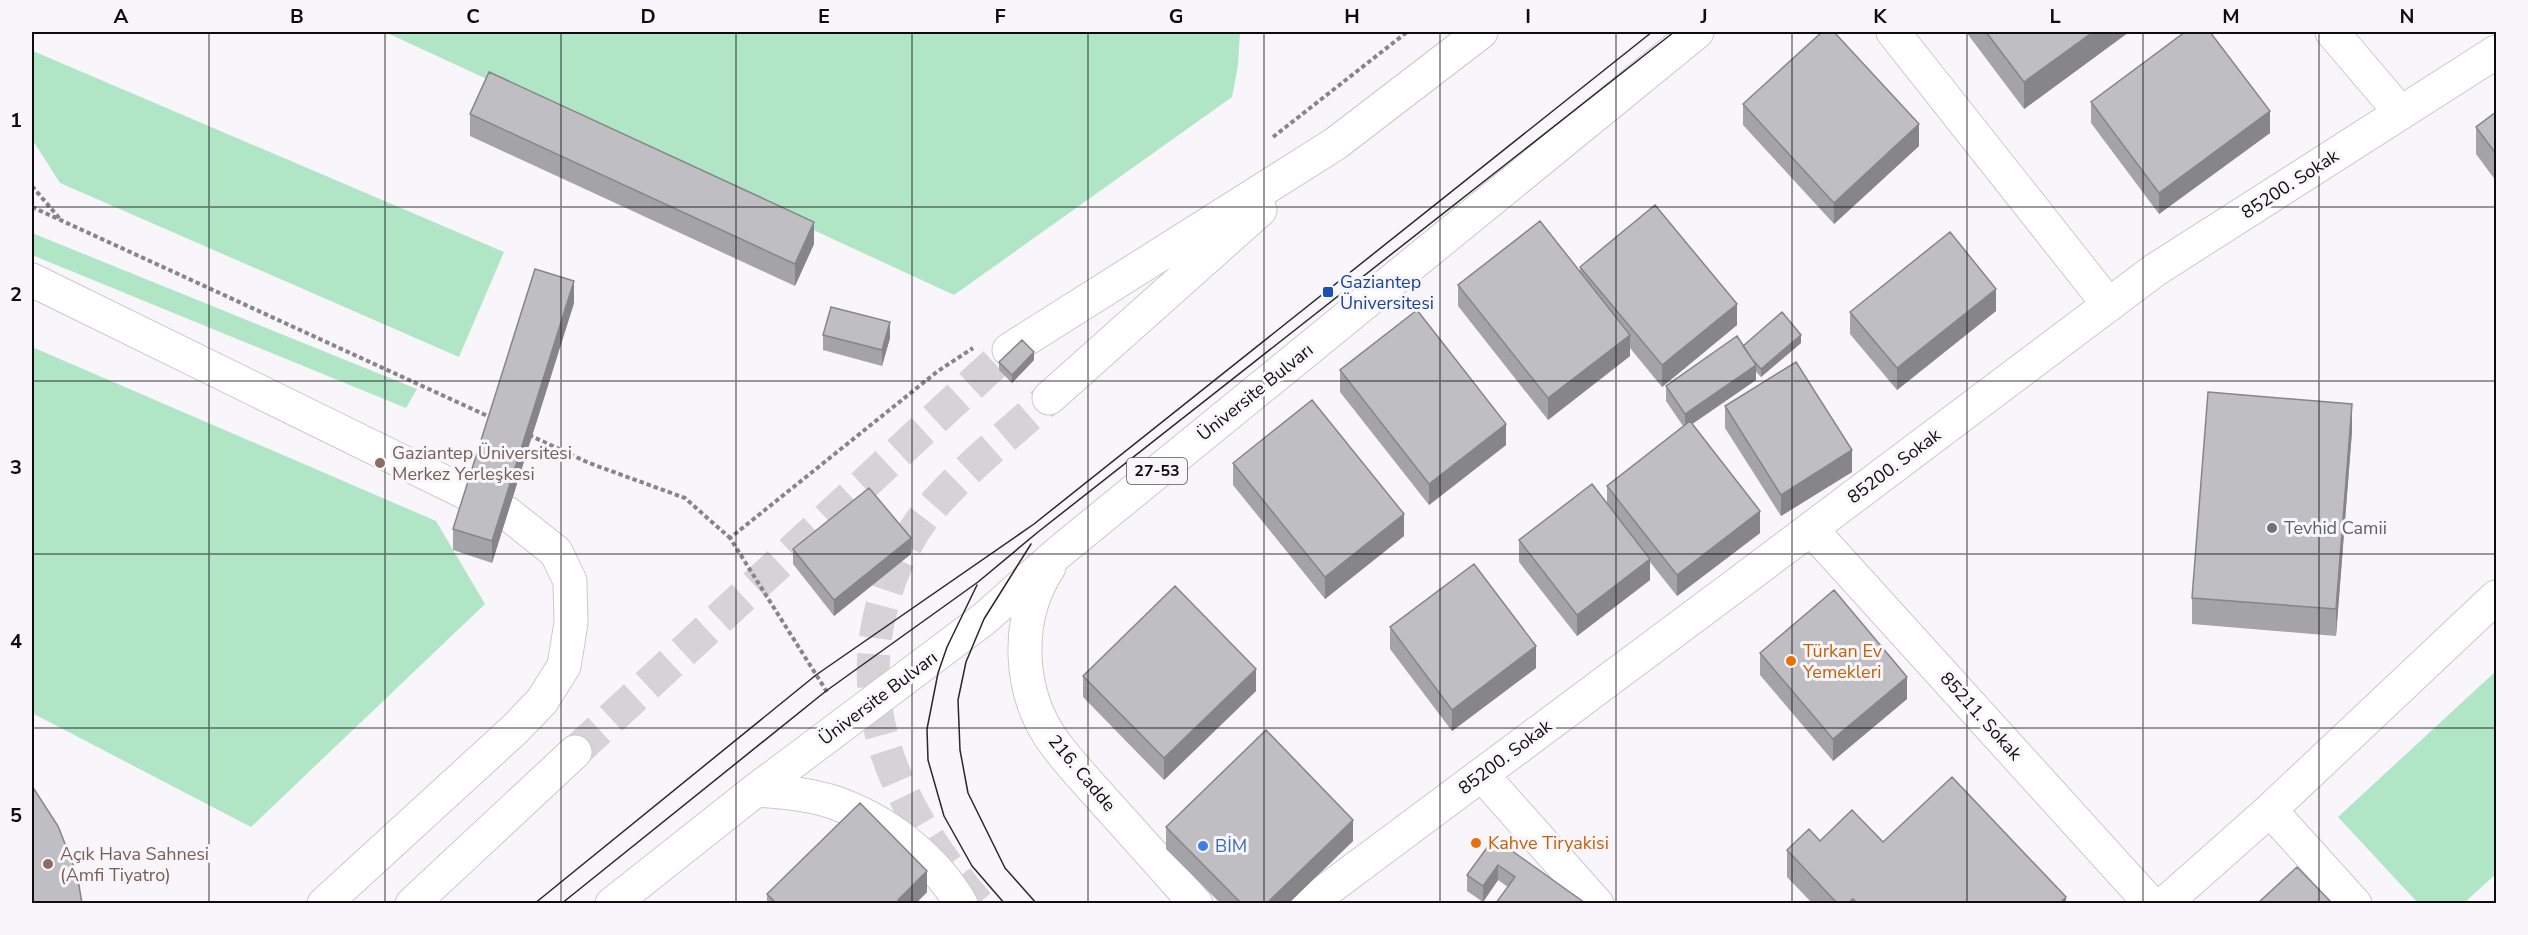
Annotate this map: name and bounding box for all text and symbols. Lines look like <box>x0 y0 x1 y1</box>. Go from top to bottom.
text: A <box>114 3 129 30</box>
text: B <box>290 3 304 30</box>
text: C <box>466 3 480 30</box>
text: D <box>640 3 656 30</box>
text: E <box>818 3 830 30</box>
text: F <box>994 3 1006 30</box>
text: G <box>1169 3 1183 30</box>
text: H <box>1344 3 1360 30</box>
text: I <box>1525 3 1531 30</box>
text: J <box>1699 3 1708 30</box>
text: K <box>1873 3 1887 30</box>
text: L <box>2049 3 2061 30</box>
text: M <box>2222 3 2240 30</box>
text: N <box>2400 3 2414 30</box>
text: 1 <box>10 107 22 134</box>
street label: 85200. Sokak <box>2237 143 2344 224</box>
place label: Gaziantep Üniversitesi <box>1340 270 1434 315</box>
text: 2 <box>10 281 22 308</box>
marker: Gaziantep Üniversitesi <box>1321 285 1335 299</box>
street label: Üniversite Bulvarı <box>1192 338 1318 446</box>
street label: 85200. Sokak <box>1842 422 1946 509</box>
place label: Gaziantep Üniversitesi Merkez Yerleşkesi <box>392 441 572 486</box>
text: 3 <box>10 454 22 481</box>
marker: Gaziantep Üniversitesi Merkez Yerleşkesi <box>373 456 387 470</box>
road number: 27-53 <box>1127 458 1187 484</box>
place label: Tevhid Camii <box>2284 516 2387 540</box>
marker: Tevhid Camii <box>2265 521 2279 535</box>
text: 4 <box>10 628 22 655</box>
place label: Türkan Ev Yemekleri <box>1802 639 1883 684</box>
street label: Üniversite Bulvarı <box>814 646 942 750</box>
marker: Türkan Ev Yemekleri <box>1784 654 1798 668</box>
street label: 85211. Sokak <box>1935 667 2028 766</box>
street label: 85200. Sokak <box>1453 713 1557 800</box>
street label: 216. Cadde <box>1043 730 1121 816</box>
text: 5 <box>10 802 22 829</box>
place label: Kahve Tiryakisi <box>1488 831 1609 855</box>
place label: BİM <box>1215 834 1247 858</box>
marker: Kahve Tiryakisi <box>1469 836 1483 850</box>
marker: BİM <box>1196 839 1210 853</box>
place label: Açık Hava Sahnesi (Amfi Tiyatro) <box>60 842 209 887</box>
marker: Açık Hava Sahnesi (Amfi Tiyatro) <box>41 857 55 871</box>

